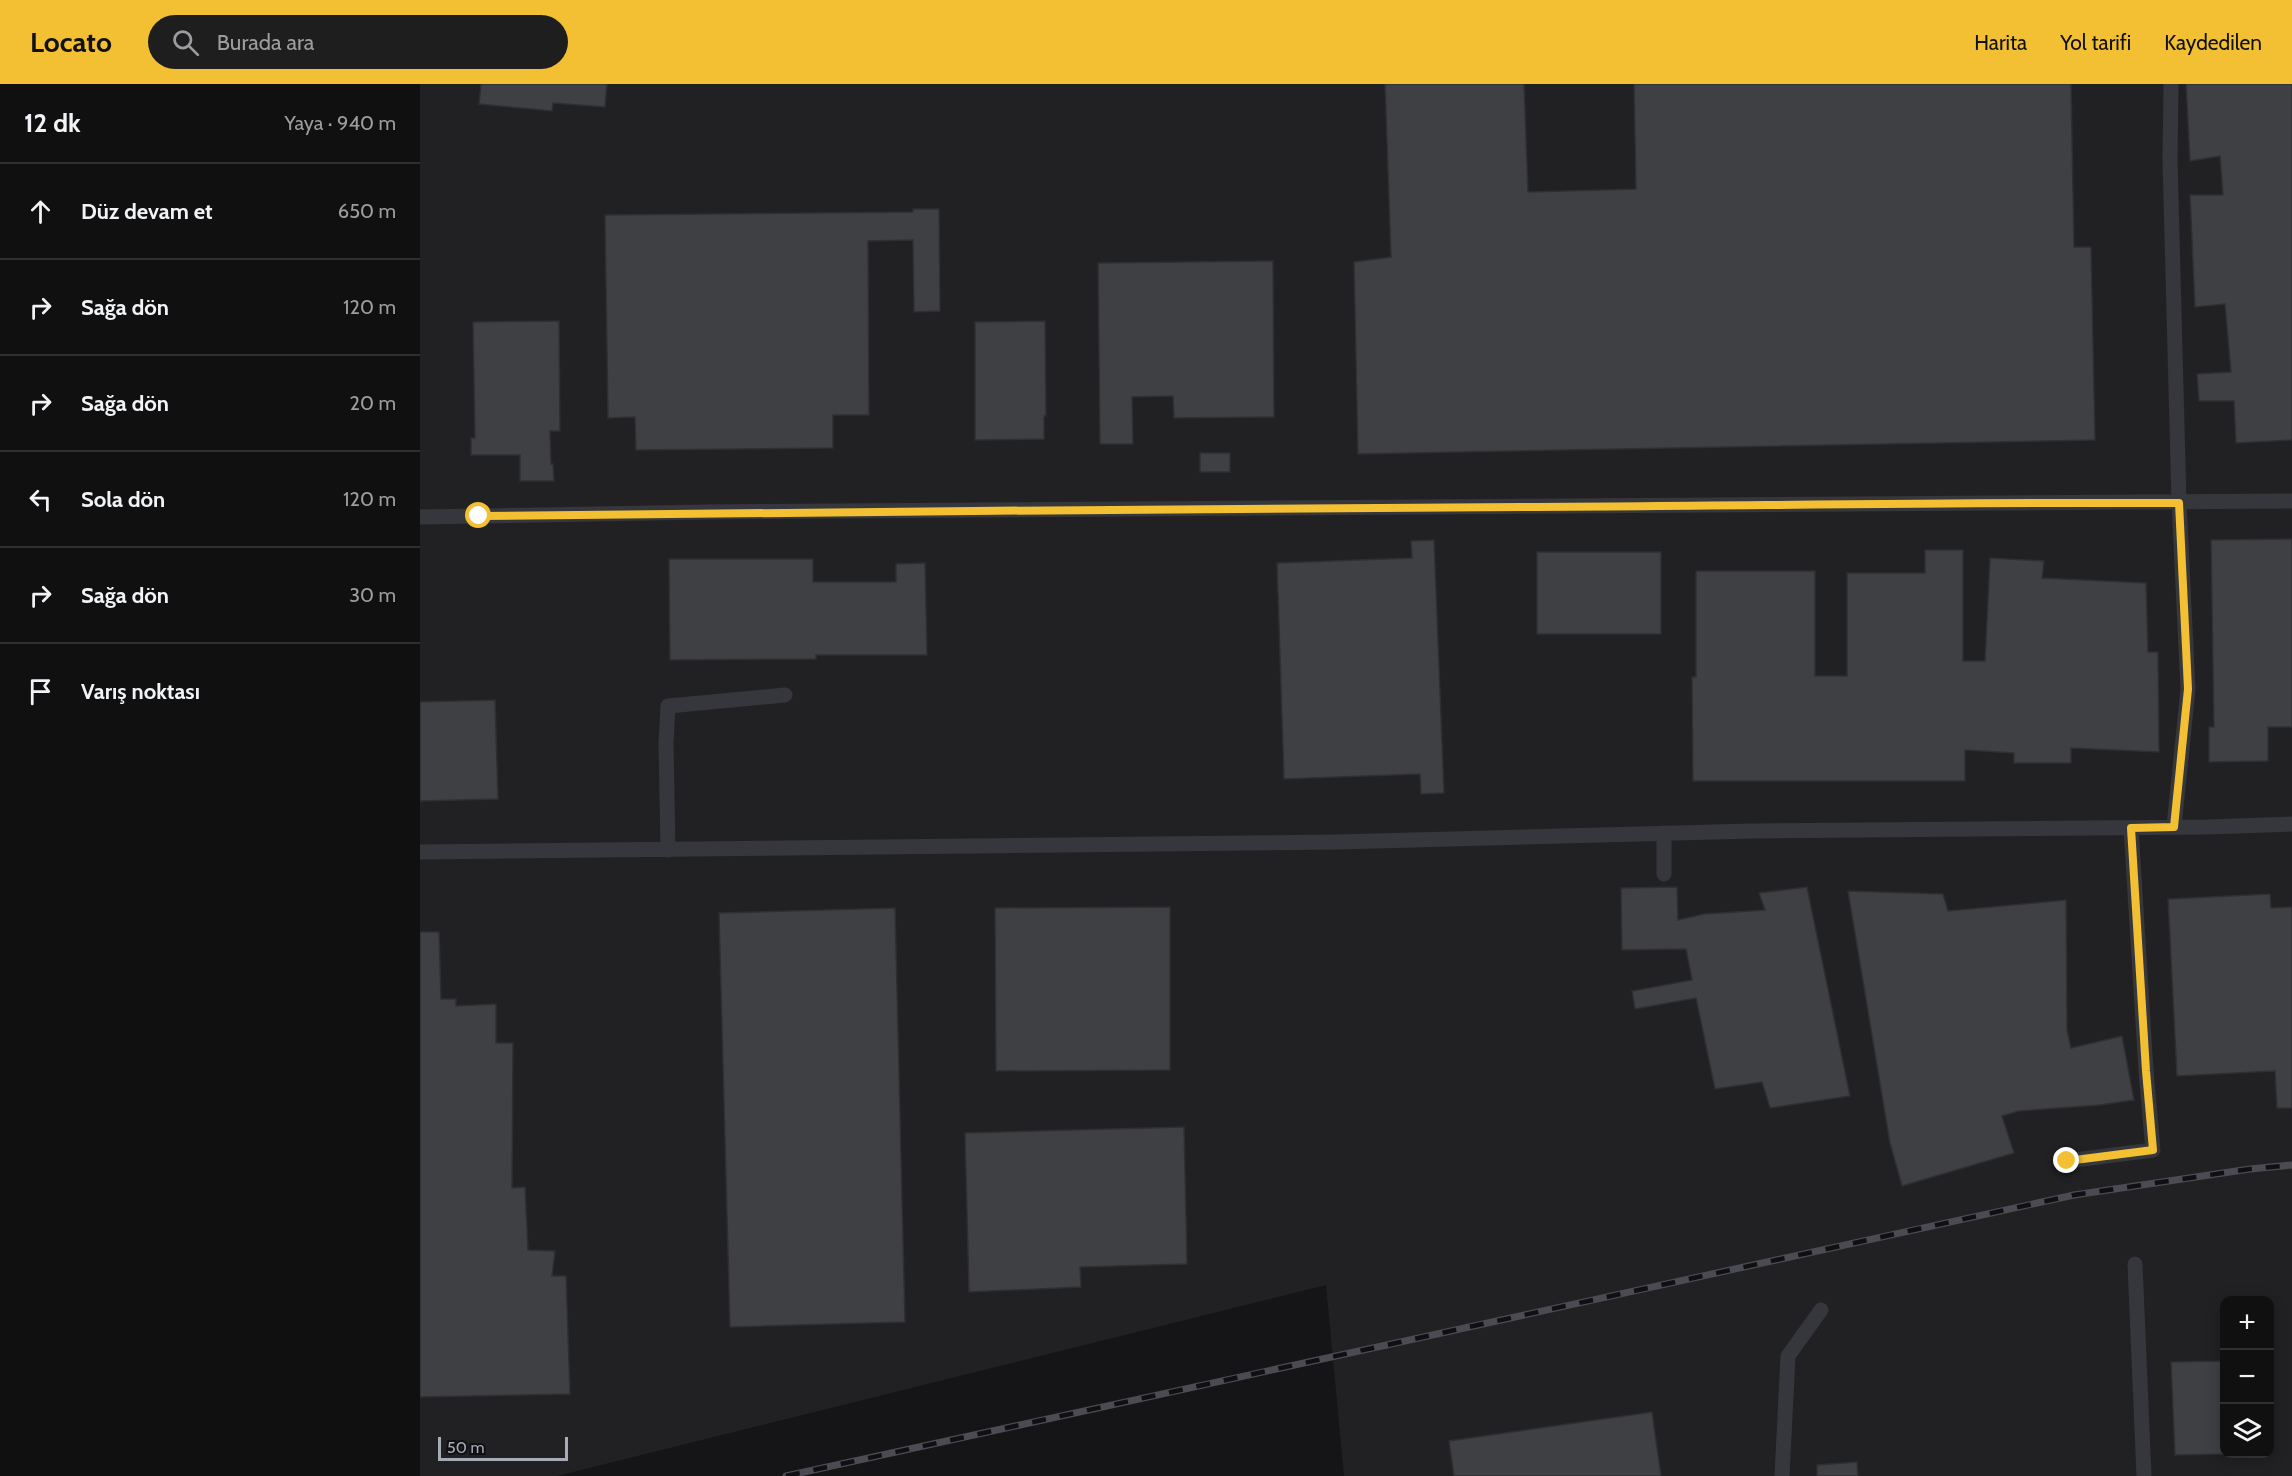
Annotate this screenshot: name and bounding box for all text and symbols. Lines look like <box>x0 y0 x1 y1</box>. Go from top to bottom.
search box <box>148 15 568 69</box>
text: Locato <box>30 25 112 59</box>
icon: search <box>169 26 202 59</box>
text: Burada ara <box>217 29 314 56</box>
text: Harita <box>1974 30 2027 55</box>
text: Yol tarifi <box>2060 30 2131 55</box>
text: Kaydedilen <box>2164 30 2262 55</box>
text: 12 dk <box>24 107 81 139</box>
text: Yaya · 940 m <box>285 111 396 135</box>
icon: ahead <box>24 195 57 228</box>
text: Düz devam et <box>81 198 213 225</box>
text: 650 m <box>338 199 396 223</box>
icon: right <box>24 291 57 324</box>
text: Sağa dön <box>81 294 169 321</box>
text: 120 m <box>343 295 396 319</box>
icon: right <box>24 387 57 420</box>
text: Sağa dön <box>81 390 169 417</box>
text: 20 m <box>350 391 396 415</box>
icon: left <box>24 483 57 516</box>
text: Sola dön <box>81 486 165 513</box>
text: 120 m <box>343 487 396 511</box>
route start <box>465 502 491 528</box>
icon: right <box>24 579 57 612</box>
text: Sağa dön <box>81 582 169 609</box>
text: 30 m <box>349 583 396 607</box>
icon: arrive <box>24 675 57 708</box>
text: Varış noktası <box>81 678 200 705</box>
route end <box>2053 1147 2079 1173</box>
map controls <box>2220 1296 2274 1458</box>
button: + <box>2220 1296 2274 1350</box>
button: − <box>2220 1350 2274 1404</box>
button: layers <box>2220 1404 2274 1458</box>
scale bar <box>438 1434 568 1462</box>
text: 50 m <box>447 1438 484 1457</box>

